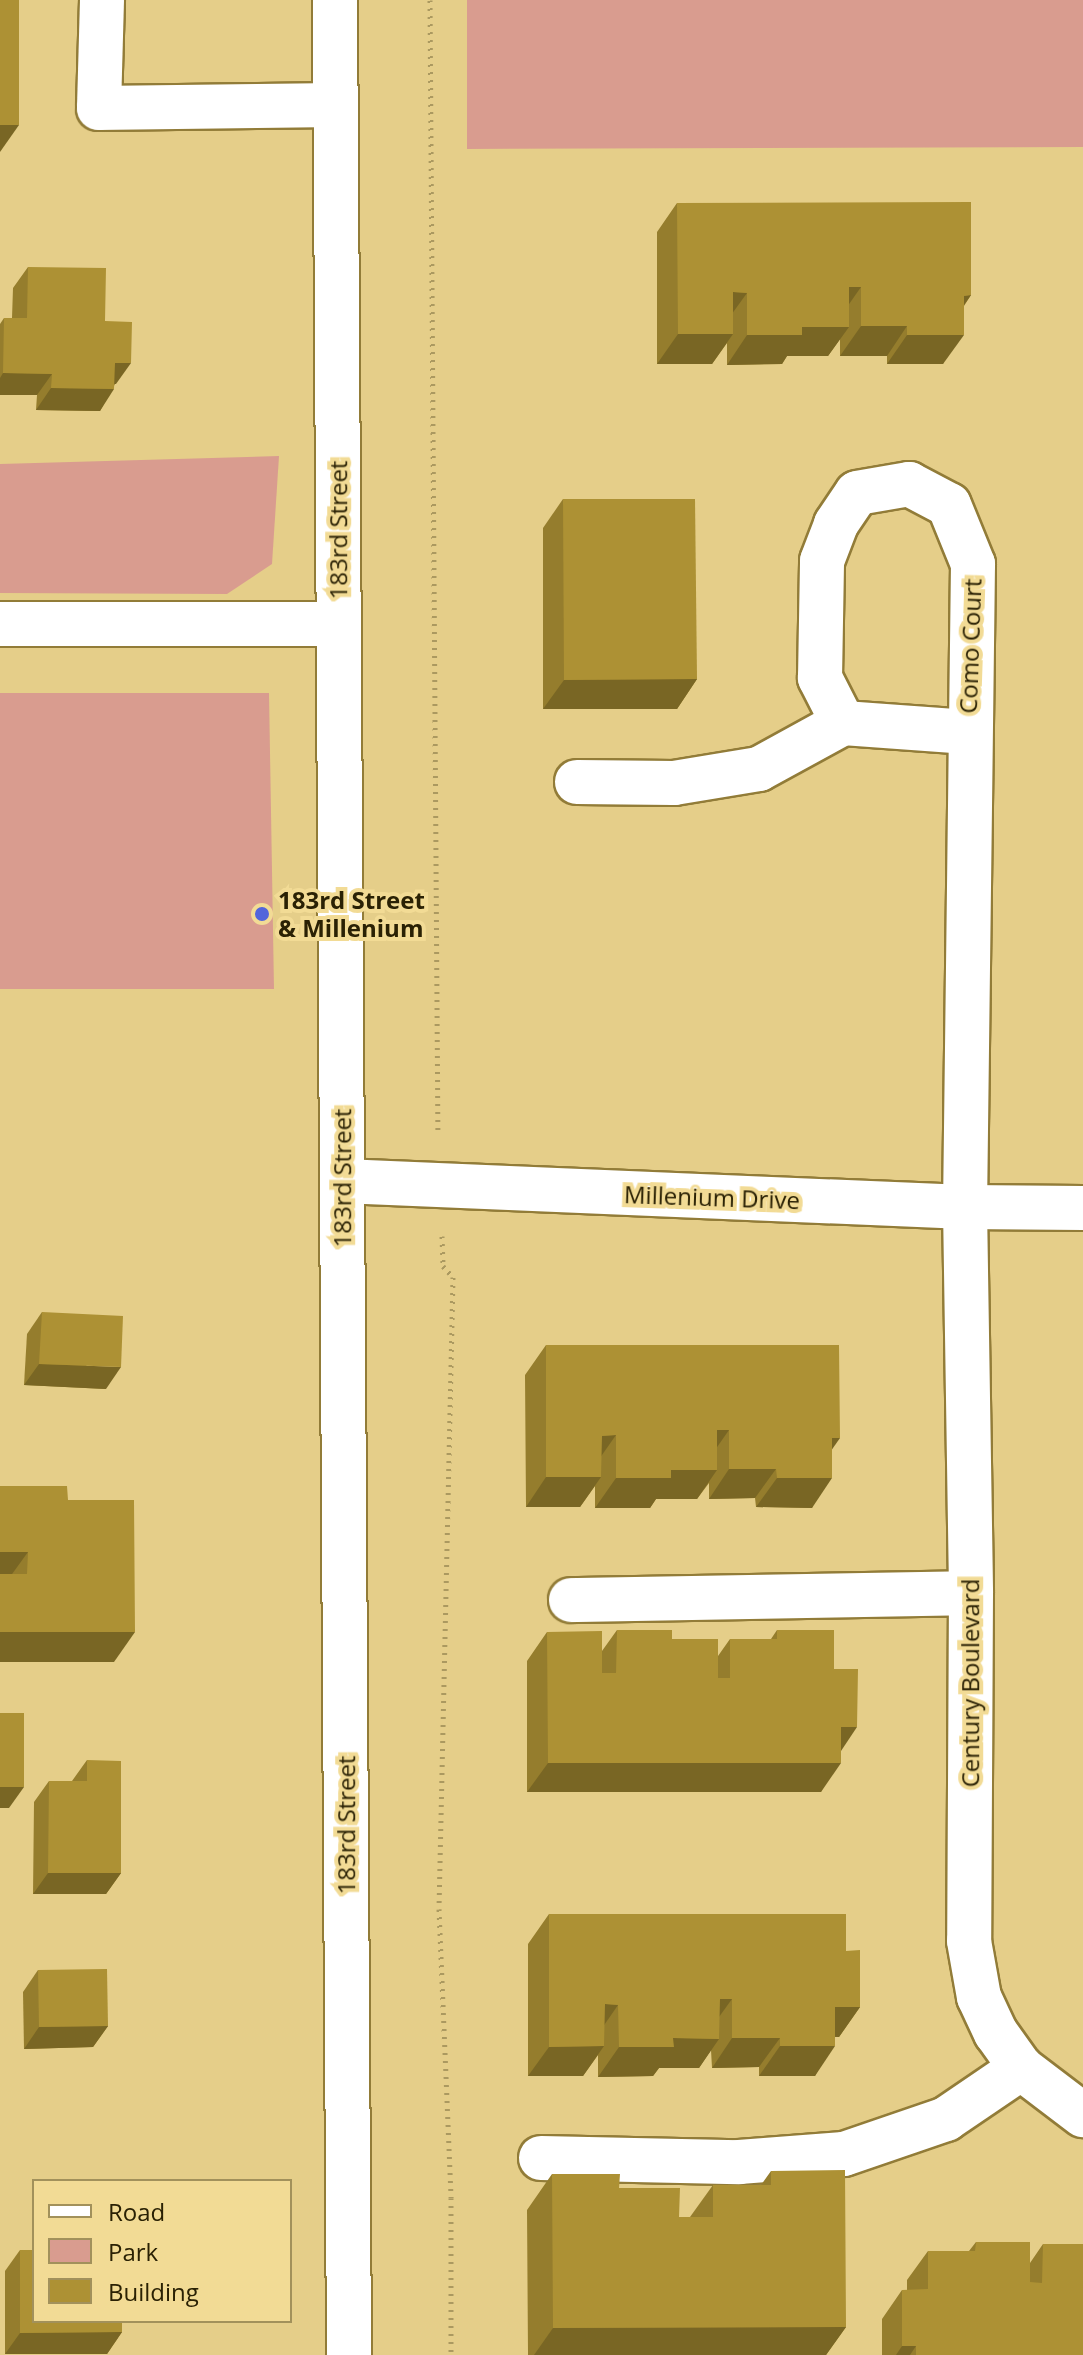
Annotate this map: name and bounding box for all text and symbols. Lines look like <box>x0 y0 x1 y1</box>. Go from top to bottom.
street label: 183rd Street <box>324 461 352 599</box>
street label: Como Court <box>953 578 987 714</box>
place label: 183rd Street & Millenium <box>278 886 425 942</box>
marker: 183rd Street & Millenium <box>253 905 271 923</box>
street label: 183rd Street <box>328 1109 356 1247</box>
street label: Millenium Drive <box>624 1180 800 1214</box>
street label: Century Boulevard <box>956 1579 984 1787</box>
street label: 183rd Street <box>332 1756 360 1894</box>
legend <box>32 2179 292 2323</box>
text: Road <box>108 2195 165 2228</box>
text: Park <box>108 2235 158 2268</box>
text: Building <box>108 2275 199 2308</box>

